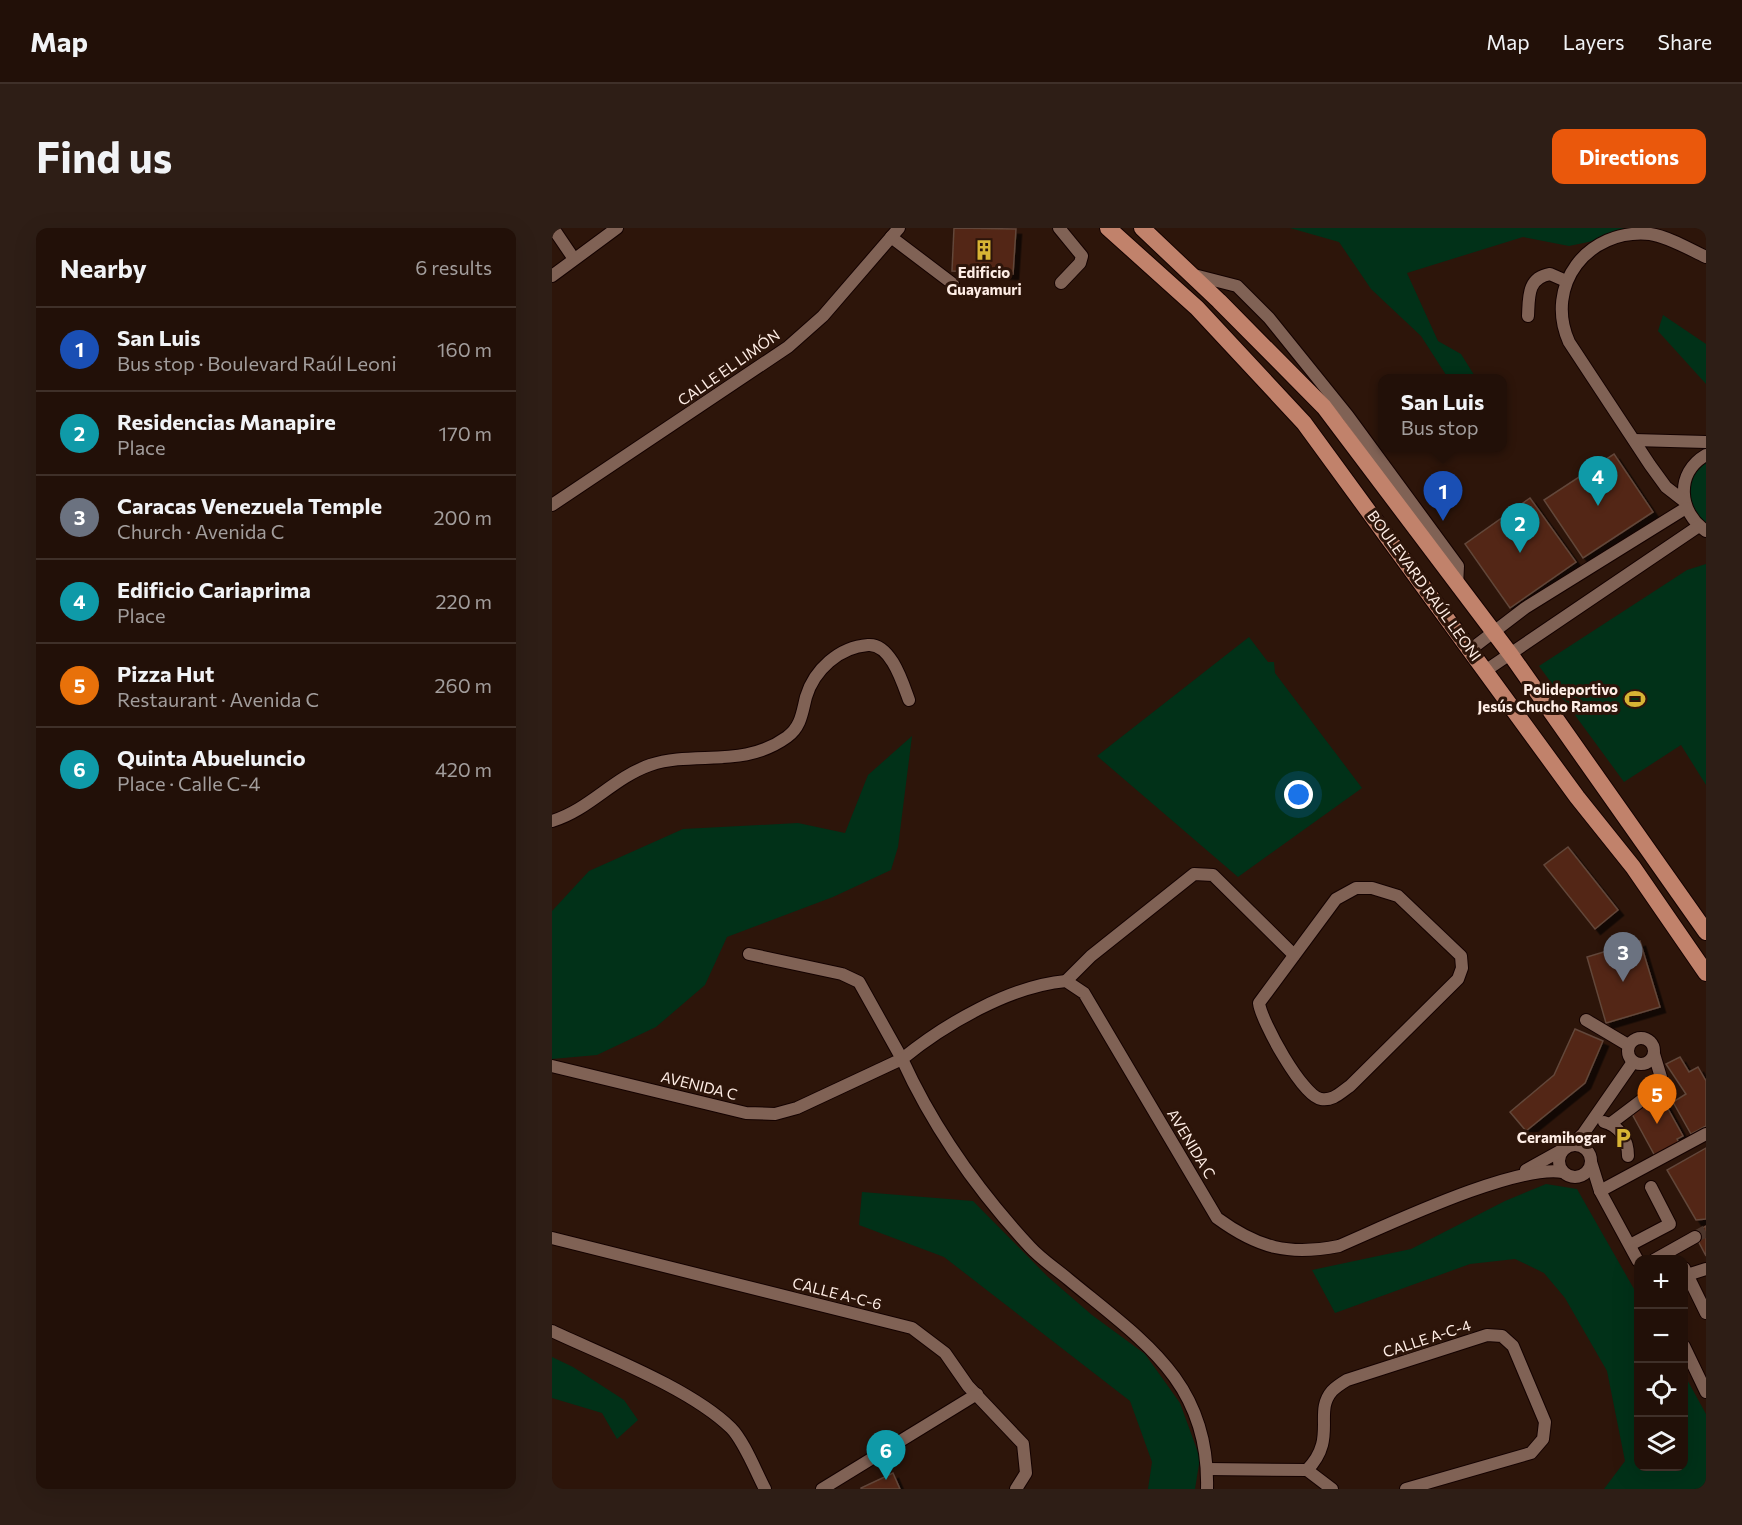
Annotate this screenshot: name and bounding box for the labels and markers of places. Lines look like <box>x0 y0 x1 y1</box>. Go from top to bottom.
building icon: Edificio Guayamuri <box>972 238 996 262</box>
place label: Edificio Guayamuri <box>946 263 1022 298</box>
pin: 4 <box>1578 456 1618 506</box>
pin: 1 <box>1424 472 1462 521</box>
pin: 2 <box>1500 504 1540 553</box>
place label: Polideportivo Jesús Chucho Ramos <box>1478 680 1618 715</box>
sports icon: Polideportivo Jesús Chucho Ramos <box>1623 687 1647 711</box>
pin: 3 <box>1604 932 1642 982</box>
pin: 5 <box>1638 1074 1676 1124</box>
parking icon: Ceramihogar <box>1611 1126 1635 1150</box>
place label: Ceramihogar <box>1517 1128 1606 1146</box>
pin: 6 <box>866 1430 906 1480</box>

